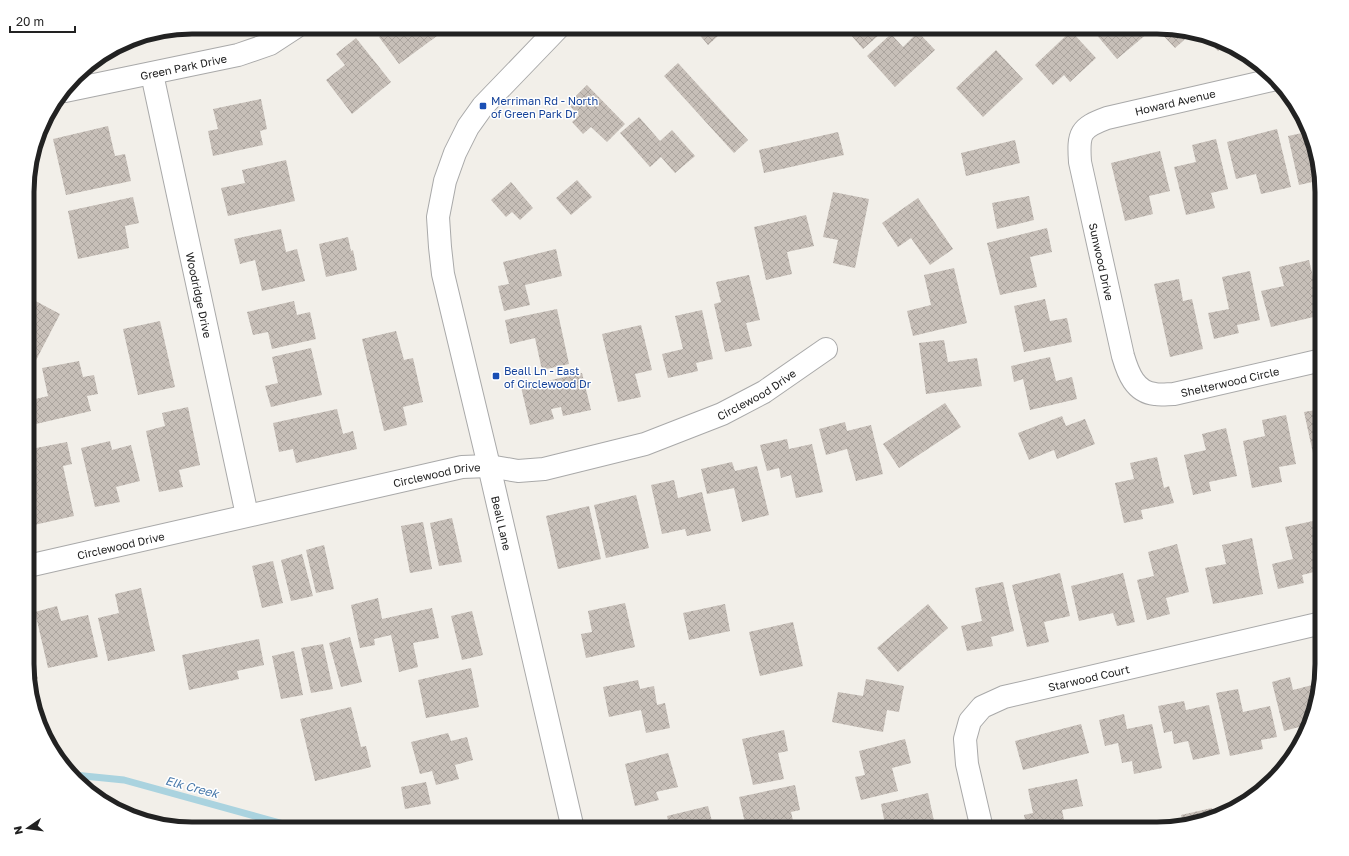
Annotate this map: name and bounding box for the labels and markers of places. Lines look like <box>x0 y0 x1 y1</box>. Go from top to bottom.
place label: Merriman Rd - North of Green Park Dr <box>491 94 598 120</box>
marker: Merriman Rd - North of Green Park Dr <box>478 101 488 111</box>
place label: Beall Ln - East of Circlewood Dr <box>504 364 592 390</box>
marker: Beall Ln - East of Circlewood Dr <box>491 371 501 381</box>

